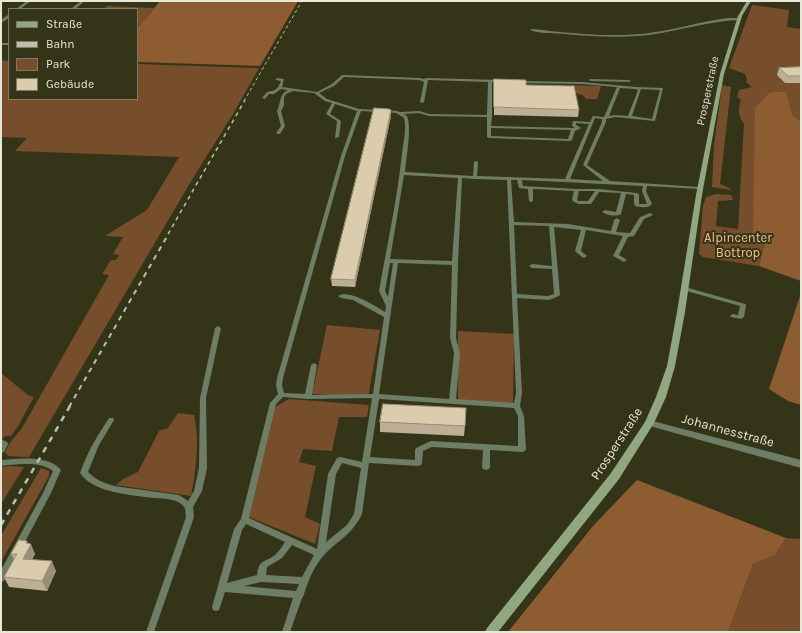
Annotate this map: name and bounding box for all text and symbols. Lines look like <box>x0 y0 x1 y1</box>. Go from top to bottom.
legend <box>8 8 138 100</box>
text: Straße <box>46 17 82 31</box>
text: Bahn <box>46 37 75 51</box>
street label: Prosperstraße <box>694 55 722 127</box>
text: Park <box>46 57 70 71</box>
text: Gebäude <box>46 77 94 91</box>
park label: Alpincenter Bottrop <box>704 230 772 261</box>
street label: Prosperstraße <box>588 405 646 483</box>
street label: Johannesstraße <box>680 411 776 451</box>

